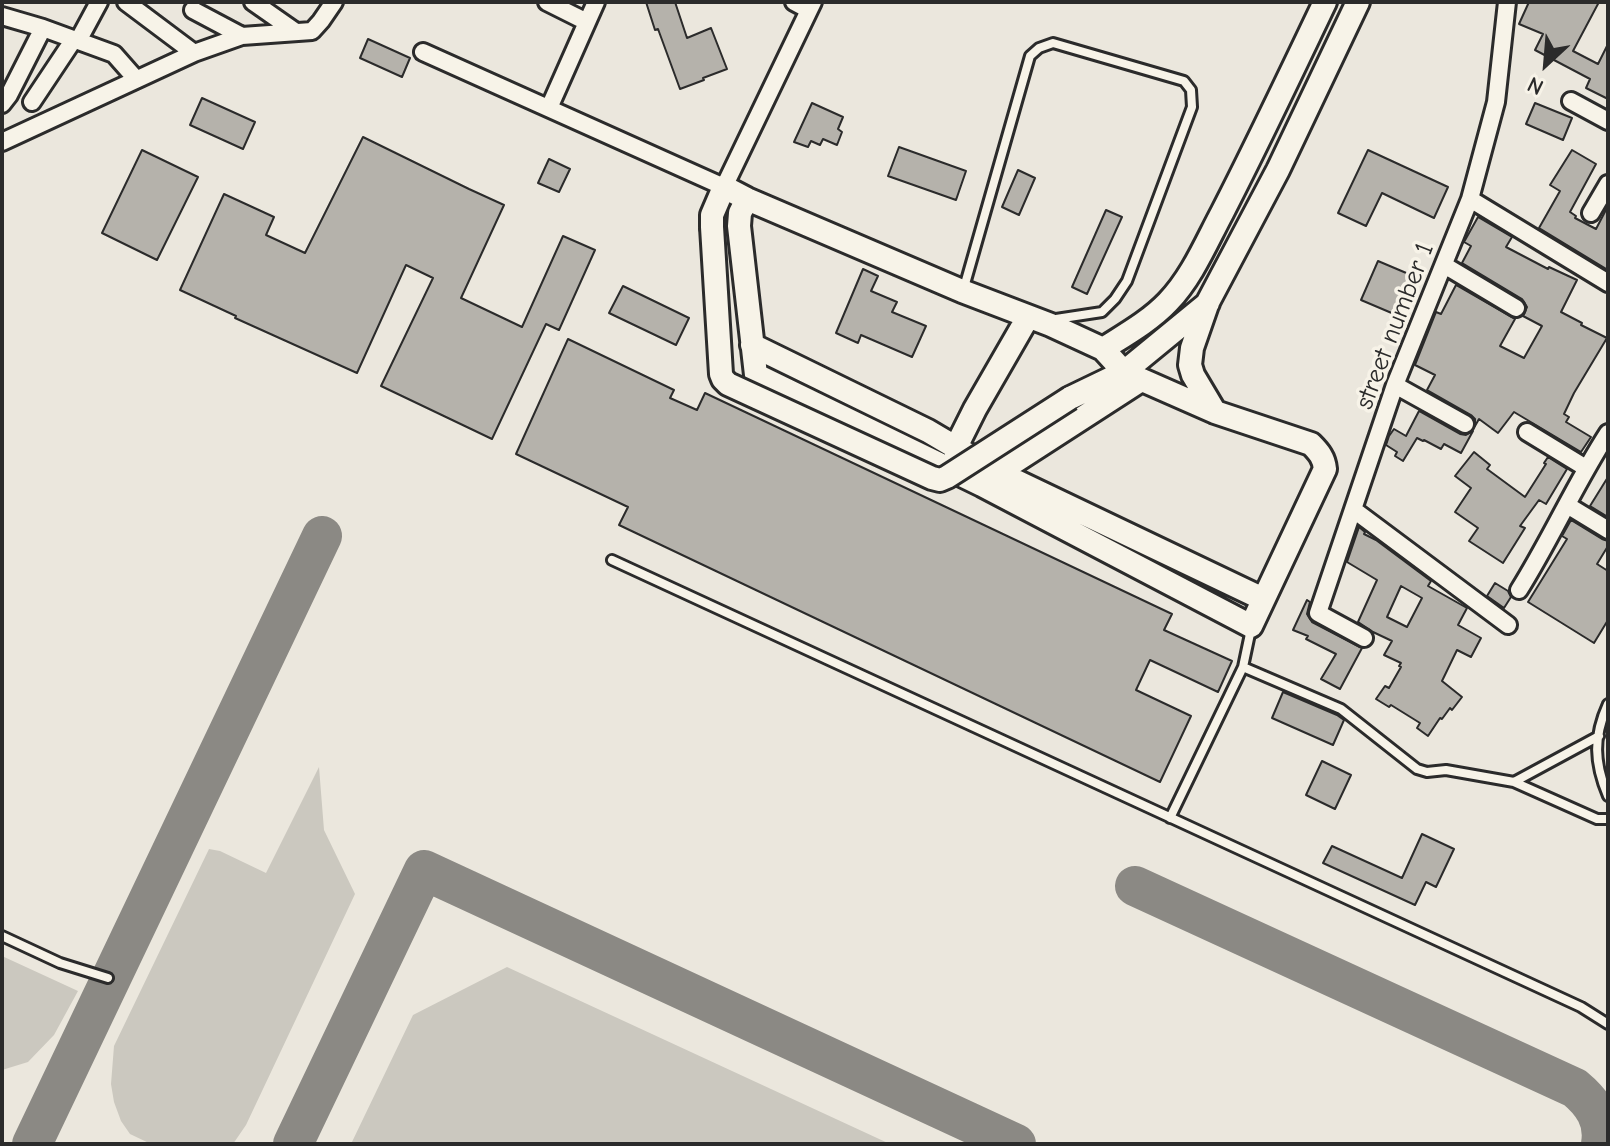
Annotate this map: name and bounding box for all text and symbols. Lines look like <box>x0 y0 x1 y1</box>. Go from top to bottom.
north arrow <box>1506 24 1586 104</box>
text: N <box>1523 71 1548 100</box>
street label: street number 1 <box>1349 238 1441 414</box>

